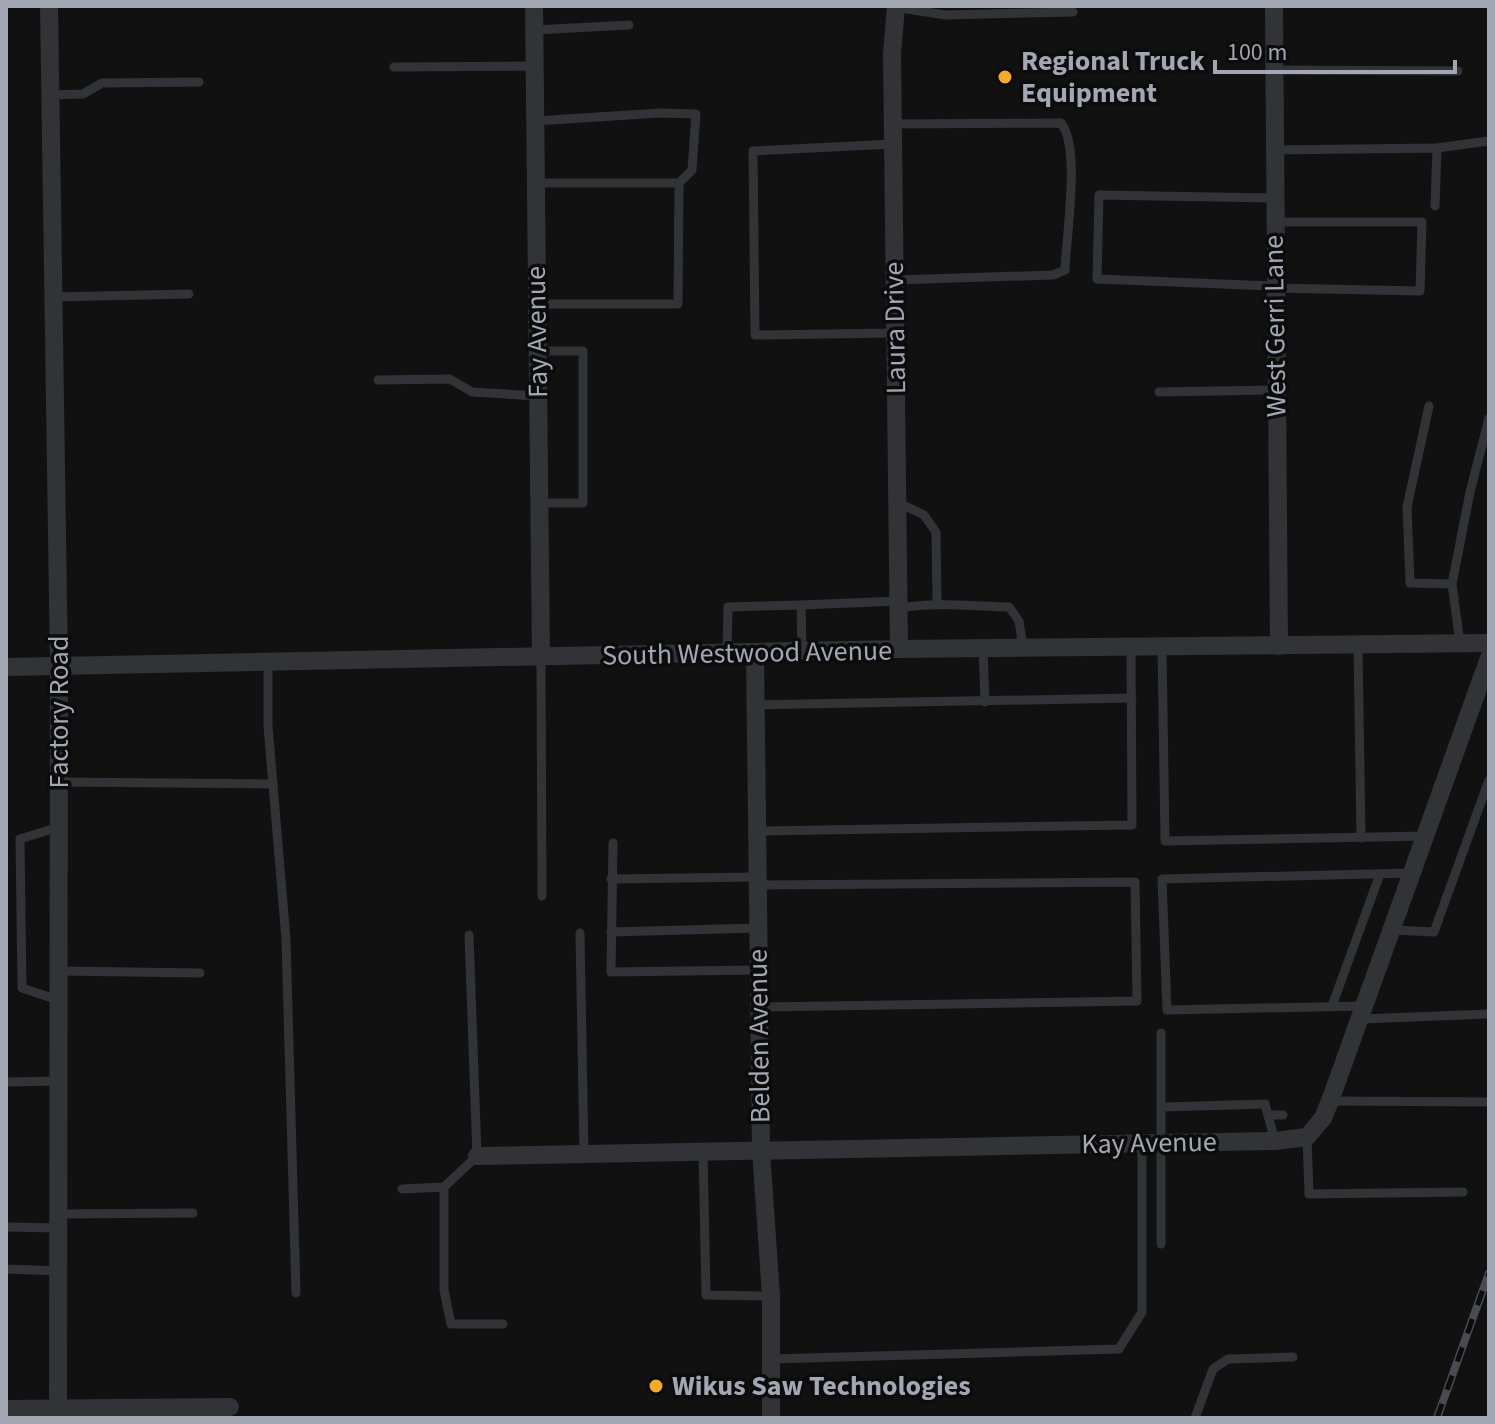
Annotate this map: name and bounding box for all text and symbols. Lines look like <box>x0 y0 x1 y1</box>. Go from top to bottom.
scale bar <box>1215 24 1455 74</box>
text: 100 m <box>1227 35 1287 70</box>
place label: Regional Truck Equipment <box>1021 41 1205 113</box>
marker: Regional Truck Equipment <box>996 68 1014 86</box>
street label: West Gerri Lane <box>1253 235 1297 417</box>
street label: Laura Drive <box>874 261 916 395</box>
street label: Fay Avenue <box>516 266 558 398</box>
street label: South Westwood Avenue <box>602 630 892 676</box>
street label: Factory Road <box>39 636 79 788</box>
street label: Belden Avenue <box>737 949 781 1123</box>
street label: Kay Avenue <box>1081 1122 1217 1164</box>
place label: Wikus Saw Technologies <box>672 1366 971 1406</box>
marker: Wikus Saw Technologies <box>647 1377 665 1395</box>

